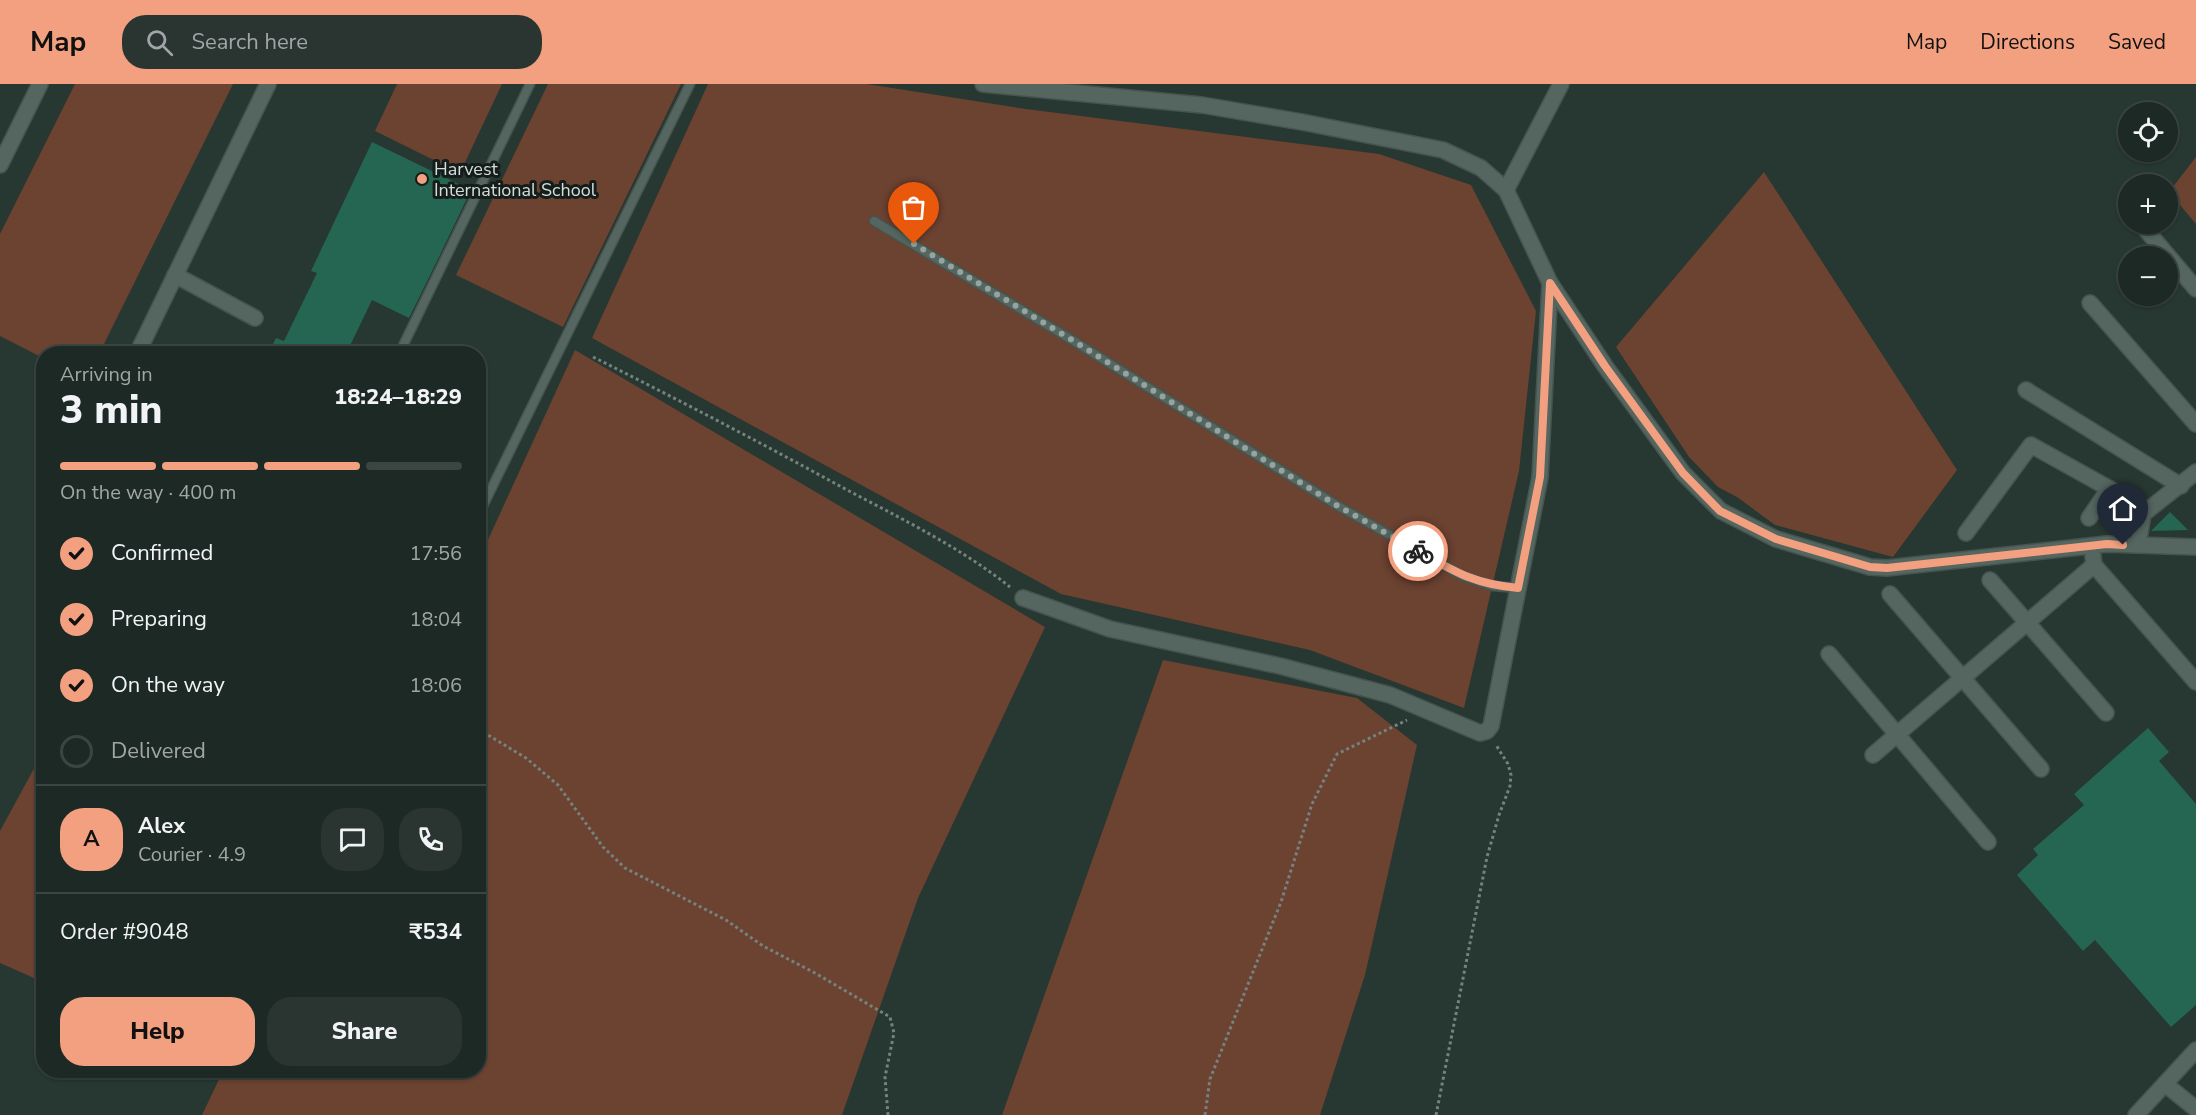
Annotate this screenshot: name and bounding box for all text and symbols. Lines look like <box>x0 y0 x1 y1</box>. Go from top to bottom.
search box <box>122 15 542 69</box>
text: Map <box>30 23 86 61</box>
icon: search <box>143 26 176 59</box>
text: Search here <box>191 27 308 57</box>
text: Map <box>1906 28 1947 56</box>
text: Directions <box>1980 28 2075 56</box>
text: Saved <box>2108 28 2166 56</box>
map controls <box>2118 102 2178 306</box>
button: locate <box>2118 102 2178 162</box>
place label: Harvest International School <box>434 157 597 202</box>
marker: Harvest International School <box>415 172 429 186</box>
button: + <box>2118 174 2178 234</box>
pin <box>888 182 939 244</box>
icon: bag <box>897 191 930 224</box>
button: − <box>2118 246 2178 306</box>
text: Arriving in <box>60 361 153 388</box>
text: 18:24–18:29 <box>334 382 462 412</box>
text: 3 min <box>60 384 163 437</box>
text: On the way · 400 m <box>60 479 236 506</box>
pin <box>2097 483 2148 545</box>
icon: home <box>2106 492 2139 525</box>
courier <box>1388 521 1448 581</box>
icon: bike <box>1402 535 1435 568</box>
icon: check <box>60 537 93 570</box>
text: Confirmed <box>111 538 213 568</box>
text: 17:56 <box>409 540 462 567</box>
icon: check <box>60 603 93 636</box>
text: Preparing <box>111 604 207 634</box>
text: 18:04 <box>409 606 462 633</box>
icon: check <box>60 669 93 702</box>
text: On the way <box>111 670 225 700</box>
text: 18:06 <box>409 672 462 699</box>
text: Delivered <box>111 736 206 766</box>
button: chat <box>321 808 384 871</box>
button: phone <box>399 808 462 871</box>
text: Alex <box>138 811 185 841</box>
text: A <box>83 824 100 854</box>
text: Courier · 4.9 <box>138 841 246 868</box>
text: Order #9048 <box>60 917 189 947</box>
text: ₹534 <box>409 917 462 947</box>
button: Help <box>60 997 255 1066</box>
button: Share <box>267 997 462 1066</box>

